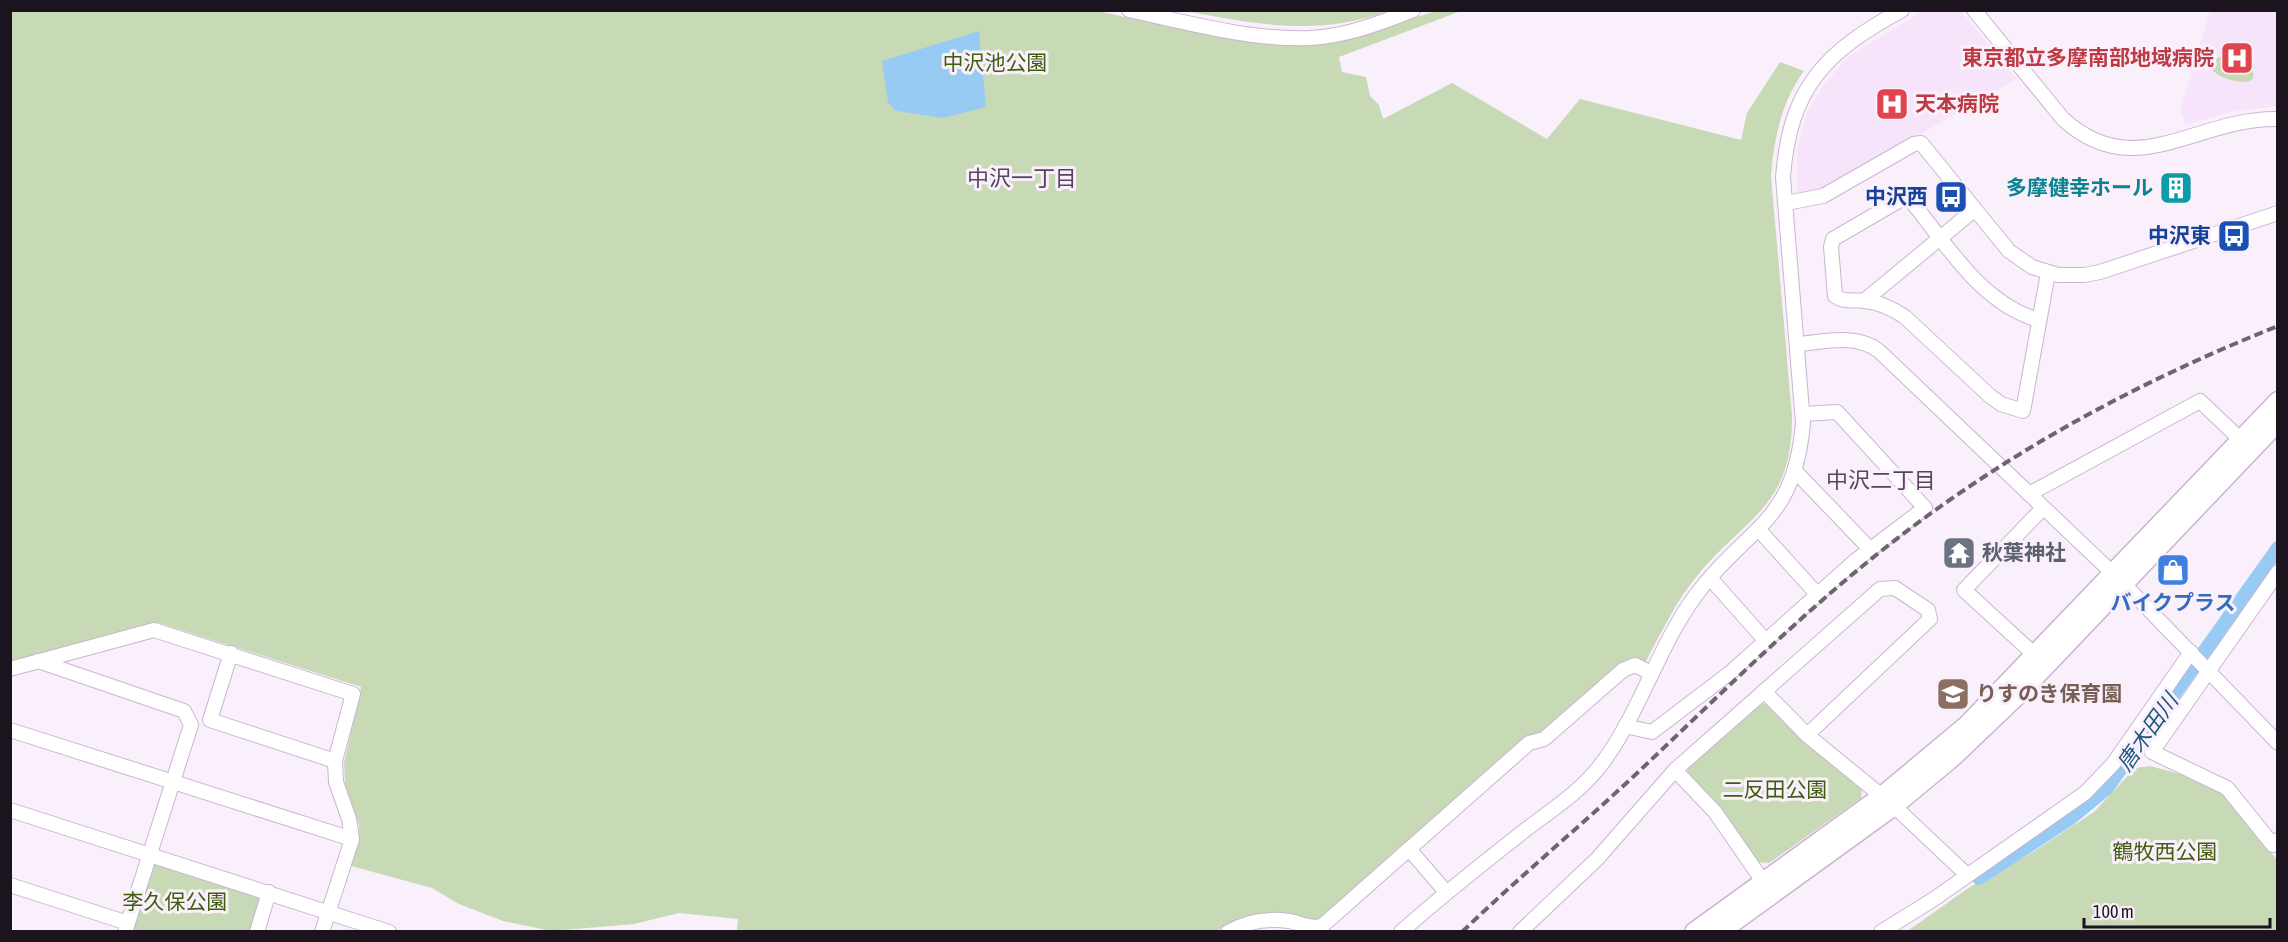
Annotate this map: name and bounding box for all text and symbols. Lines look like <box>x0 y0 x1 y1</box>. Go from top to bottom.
hospital icon: 東京都立多摩南部地域病院 <box>2219 40 2255 76</box>
place label: 東京都立多摩南部地域病院 <box>1962 45 2214 69</box>
park label: 中沢池公園 <box>943 50 1048 74</box>
hospital icon: 天本病院 <box>1874 86 1910 122</box>
place label: 天本病院 <box>1915 91 1999 115</box>
district label: 中沢一丁目 <box>967 165 1077 191</box>
building icon: 多摩健幸ホール <box>2158 170 2194 206</box>
place label: 多摩健幸ホール <box>2006 175 2153 199</box>
bus stop icon: 中沢西 <box>1933 179 1969 215</box>
place label: 中沢西 <box>1865 184 1928 208</box>
bus stop icon: 中沢東 <box>2216 218 2252 254</box>
place label: 中沢東 <box>2148 223 2211 247</box>
district label: 中沢二丁目 <box>1826 467 1936 493</box>
temple icon: 秋葉神社 <box>1941 535 1977 571</box>
place label: 秋葉神社 <box>1982 540 2066 564</box>
shop icon: バイクプラス <box>2155 552 2191 588</box>
place label: バイクプラス <box>2110 590 2236 614</box>
school or university icon: りすのき保育園 <box>1935 676 1971 712</box>
place label: りすのき保育園 <box>1976 681 2122 705</box>
water label: 唐木田川 <box>2111 687 2184 776</box>
park label: 二反田公園 <box>1723 777 1828 801</box>
park label: 鶴牧西公園 <box>2113 839 2218 863</box>
park label: 李久保公園 <box>123 889 228 913</box>
scale bar <box>2084 891 2270 929</box>
text: 100 m <box>2093 901 2134 922</box>

